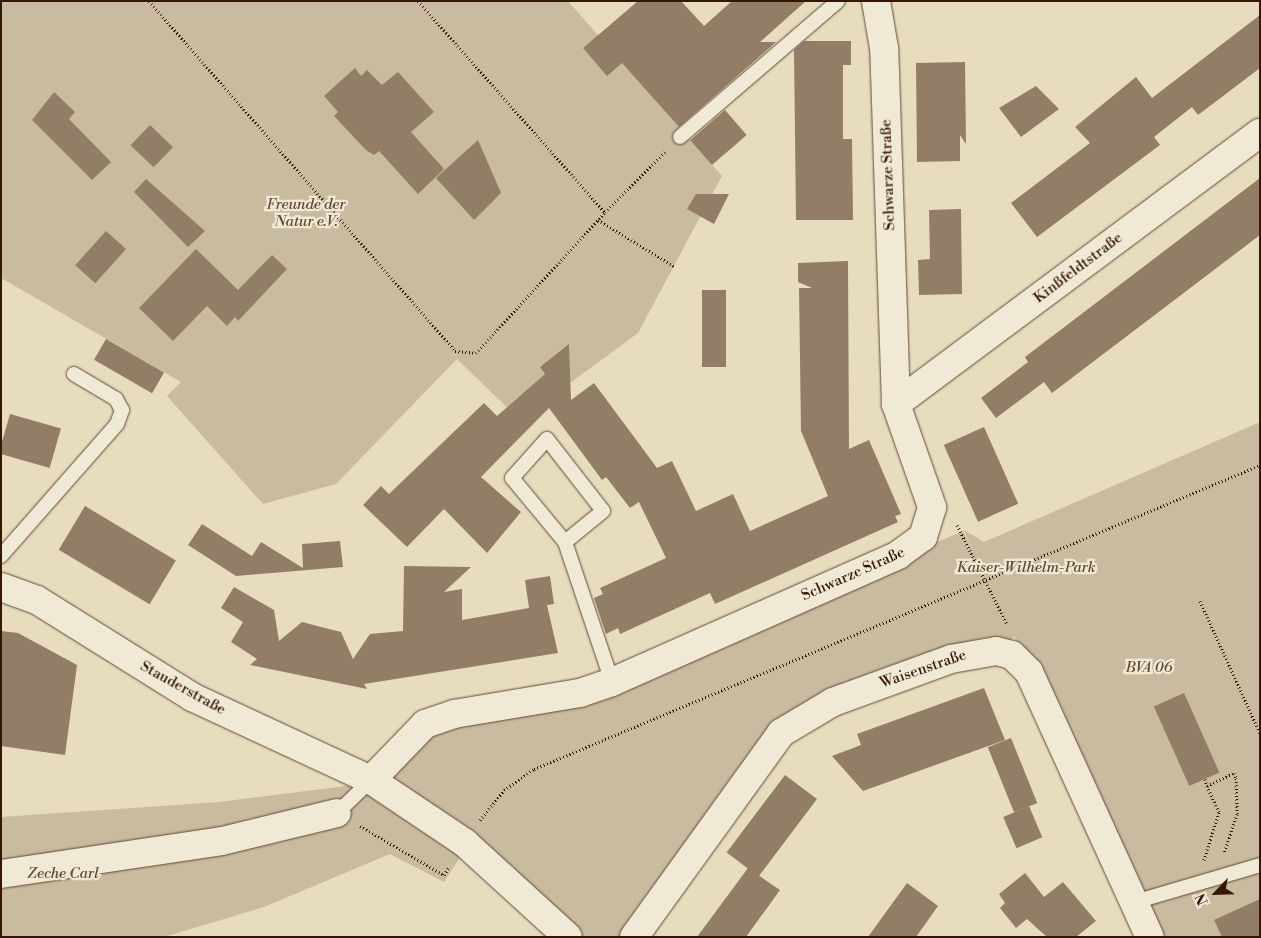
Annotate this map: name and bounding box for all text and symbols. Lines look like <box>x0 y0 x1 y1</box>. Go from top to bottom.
street label: Schwarze Straße <box>877 119 899 231</box>
park label: Freunde der Natur e.V. <box>266 195 346 230</box>
street label: Kinßfeldtstraße <box>1030 229 1126 307</box>
street label: Schwarze Straße <box>799 543 907 605</box>
park label: Kaiser-Wilhelm-Park <box>956 559 1096 577</box>
street label: Waisenstraße <box>877 646 969 692</box>
street label: Stauderstraße <box>137 657 229 719</box>
park label: BVA 06 <box>1126 659 1172 677</box>
park label: Zeche Carl <box>27 865 99 883</box>
north arrow <box>1191 868 1241 918</box>
text: N <box>1192 890 1213 908</box>

